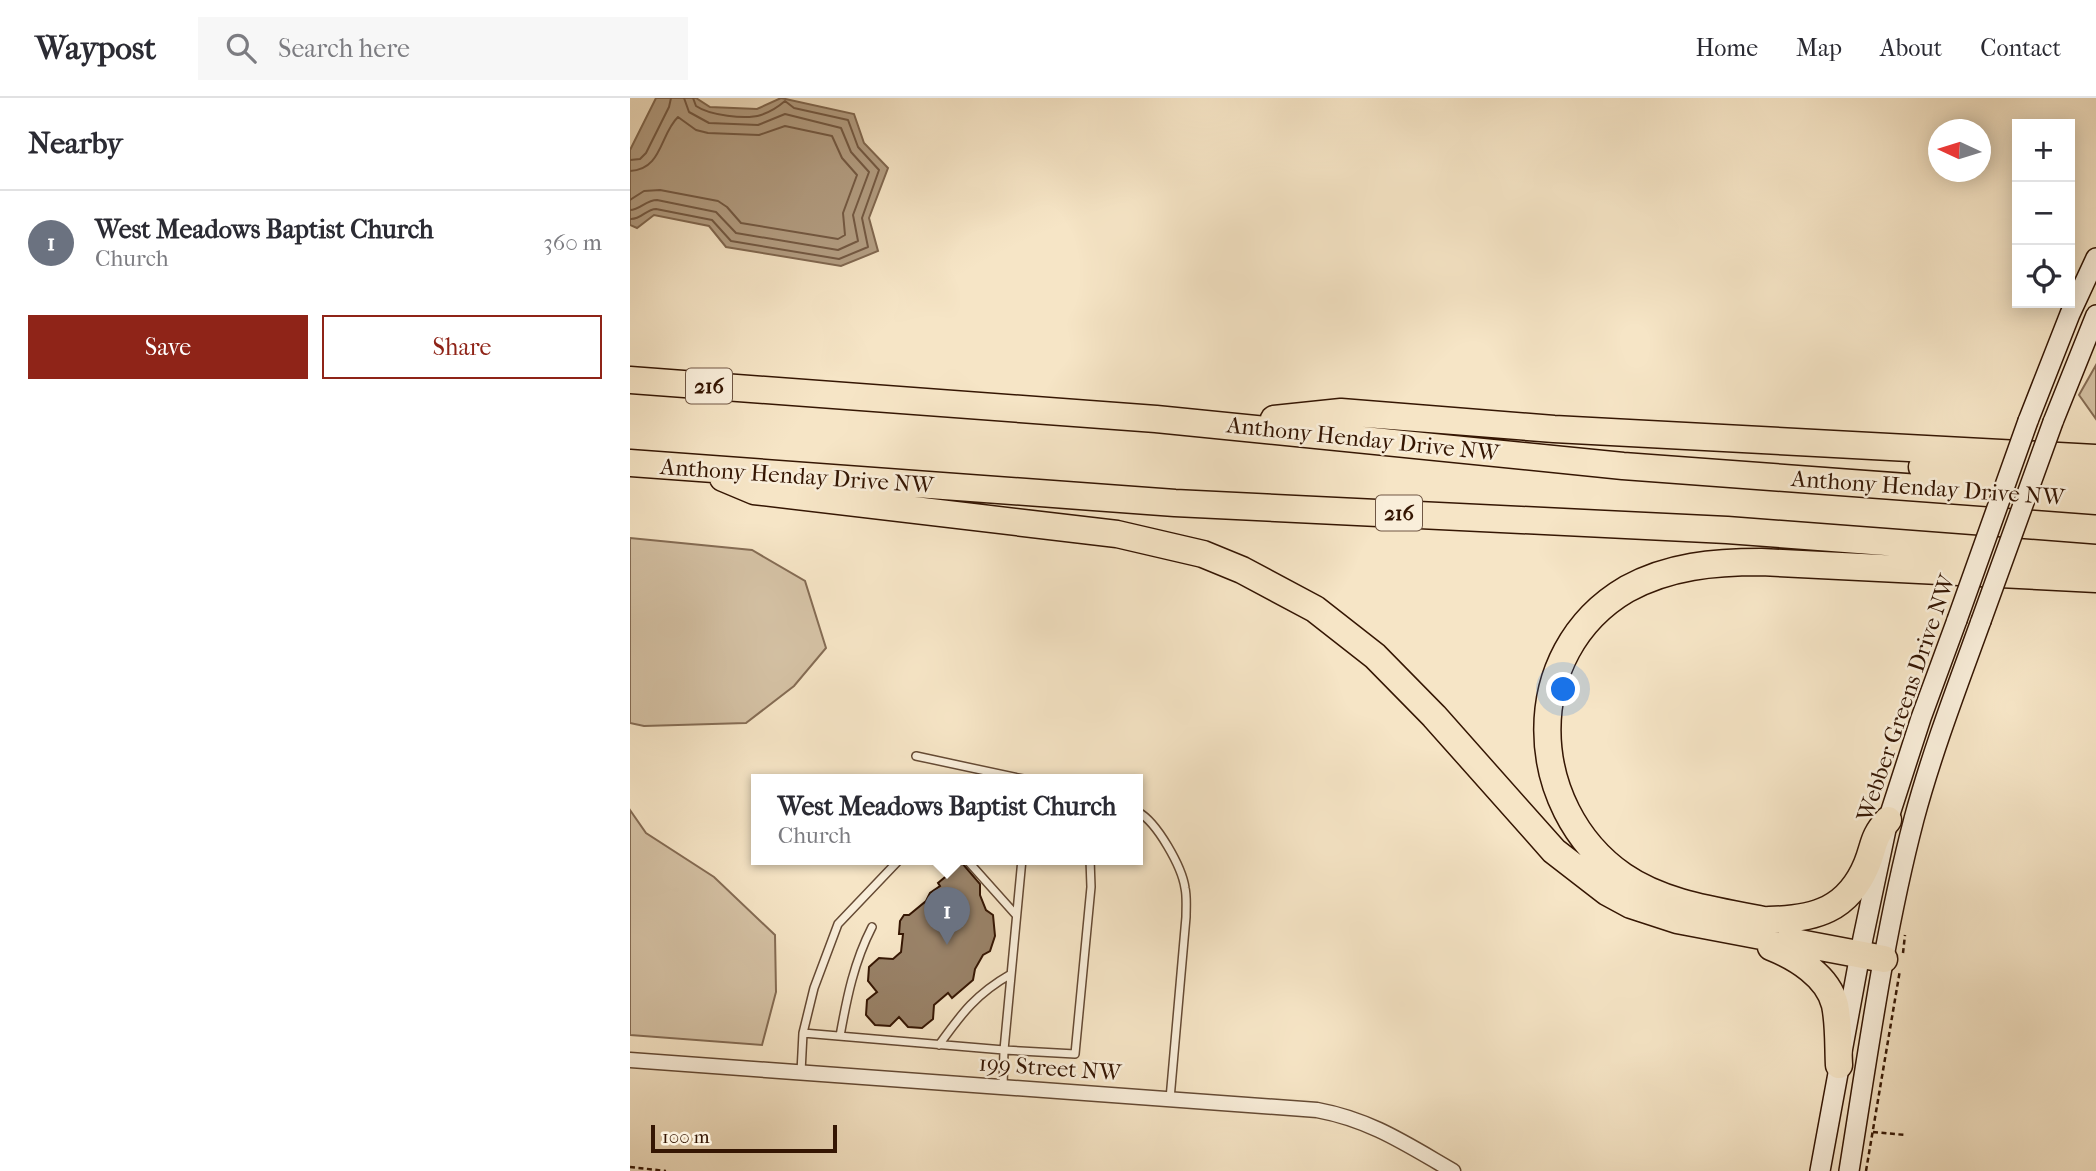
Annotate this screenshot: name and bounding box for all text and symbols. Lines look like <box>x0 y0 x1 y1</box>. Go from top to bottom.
search box <box>198 17 688 80</box>
text: Waypost <box>35 29 156 68</box>
icon: search <box>222 29 260 67</box>
text: Search here <box>278 33 410 64</box>
text: Home <box>1696 34 1758 62</box>
text: Map <box>1796 34 1842 62</box>
text: About <box>1880 34 1942 62</box>
text: Contact <box>1980 34 2061 62</box>
north arrow <box>1928 119 1991 182</box>
map controls <box>2012 119 2075 308</box>
button: + <box>2012 119 2075 182</box>
text: Nearby <box>28 126 123 161</box>
button: − <box>2012 182 2075 245</box>
text: West Meadows Baptist Church <box>95 214 434 245</box>
text: 1 <box>47 229 55 256</box>
text: 360 m <box>543 229 602 256</box>
text: Church <box>95 245 169 272</box>
button: locate <box>2012 245 2075 308</box>
button: Save <box>28 315 308 379</box>
button: Share <box>322 315 602 379</box>
road number: 216 <box>686 368 732 404</box>
street label: Anthony Henday Drive NW <box>1224 411 1502 467</box>
street label: Anthony Henday Drive NW <box>658 453 936 499</box>
street label: Anthony Henday Drive NW <box>1789 465 2067 511</box>
road number: 216 <box>1376 496 1422 530</box>
street label: Webber Greens Drive NW <box>1851 570 1961 826</box>
your location <box>1546 672 1580 706</box>
popup <box>751 774 1143 865</box>
text: West Meadows Baptist Church <box>778 791 1116 822</box>
text: Church <box>778 822 851 849</box>
pin: 1 <box>924 887 970 945</box>
street label: 199 Street NW <box>978 1050 1124 1087</box>
scale bar <box>651 1122 836 1154</box>
text: 100 m <box>662 1126 710 1148</box>

